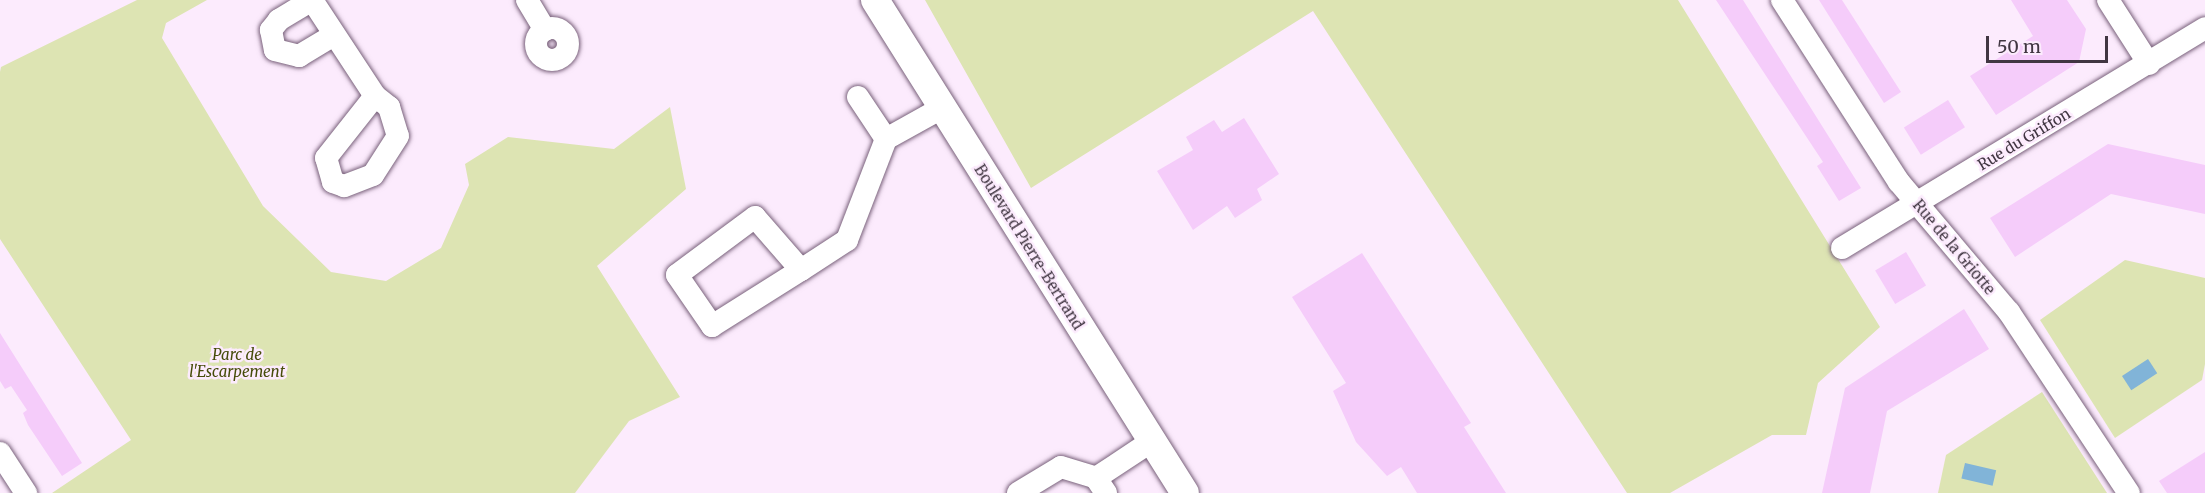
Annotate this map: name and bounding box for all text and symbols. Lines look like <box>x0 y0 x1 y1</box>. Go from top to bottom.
scale bar <box>1989 24 2110 62</box>
text: 50 m <box>1997 35 2041 58</box>
street label: Rue du Griffon <box>1974 104 2074 174</box>
street label: Boulevard Pierre-Bertrand <box>971 161 1087 333</box>
street label: Rue de la Griotte <box>1909 196 1999 298</box>
park label: Parc de l'Escarpement <box>189 345 285 380</box>

